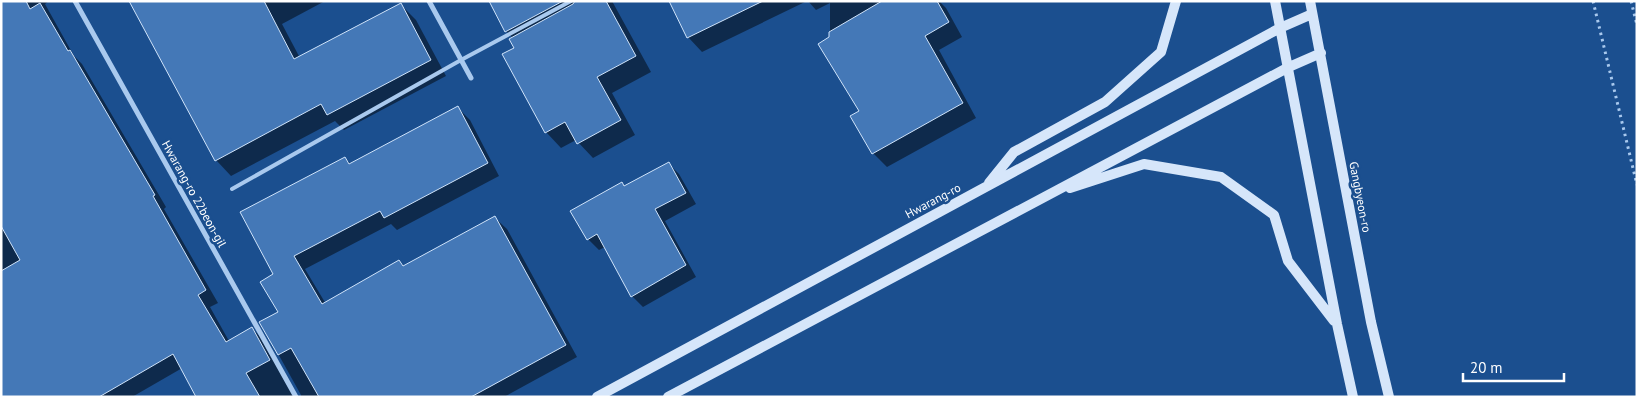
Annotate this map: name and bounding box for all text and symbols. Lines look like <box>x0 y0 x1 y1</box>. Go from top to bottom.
street label: Hwarang-ro 22beon-gil <box>159 138 230 250</box>
street label: Gangbyeon-ro <box>1346 160 1375 234</box>
street label: Hwarang-ro <box>902 180 963 221</box>
scale bar <box>1463 350 1564 382</box>
text: 20 m <box>1470 358 1503 377</box>

